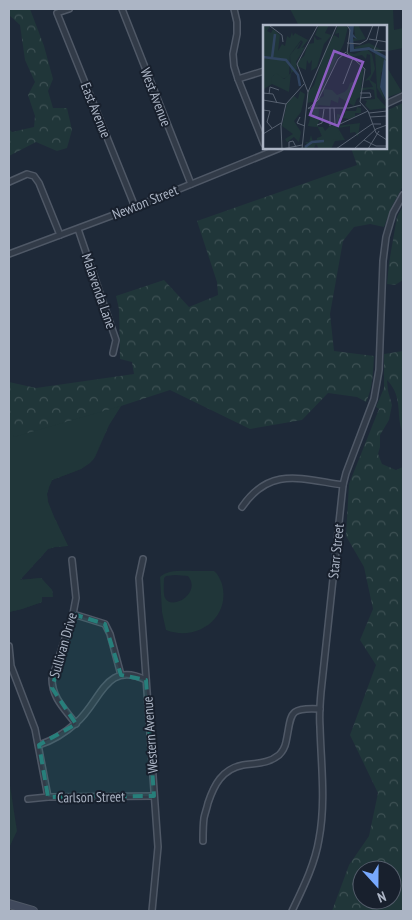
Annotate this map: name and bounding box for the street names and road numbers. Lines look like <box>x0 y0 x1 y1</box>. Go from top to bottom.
street label: West Avenue <box>137 65 175 129</box>
street label: East Avenue <box>77 80 115 141</box>
street label: Newton Street <box>109 181 181 223</box>
street label: Malavenda Lane <box>78 251 120 331</box>
street label: Starr Street <box>324 523 348 579</box>
street label: Sullivan Drive <box>45 610 81 680</box>
street label: Western Avenue <box>138 696 162 774</box>
street label: Carlson Street <box>57 787 125 807</box>

